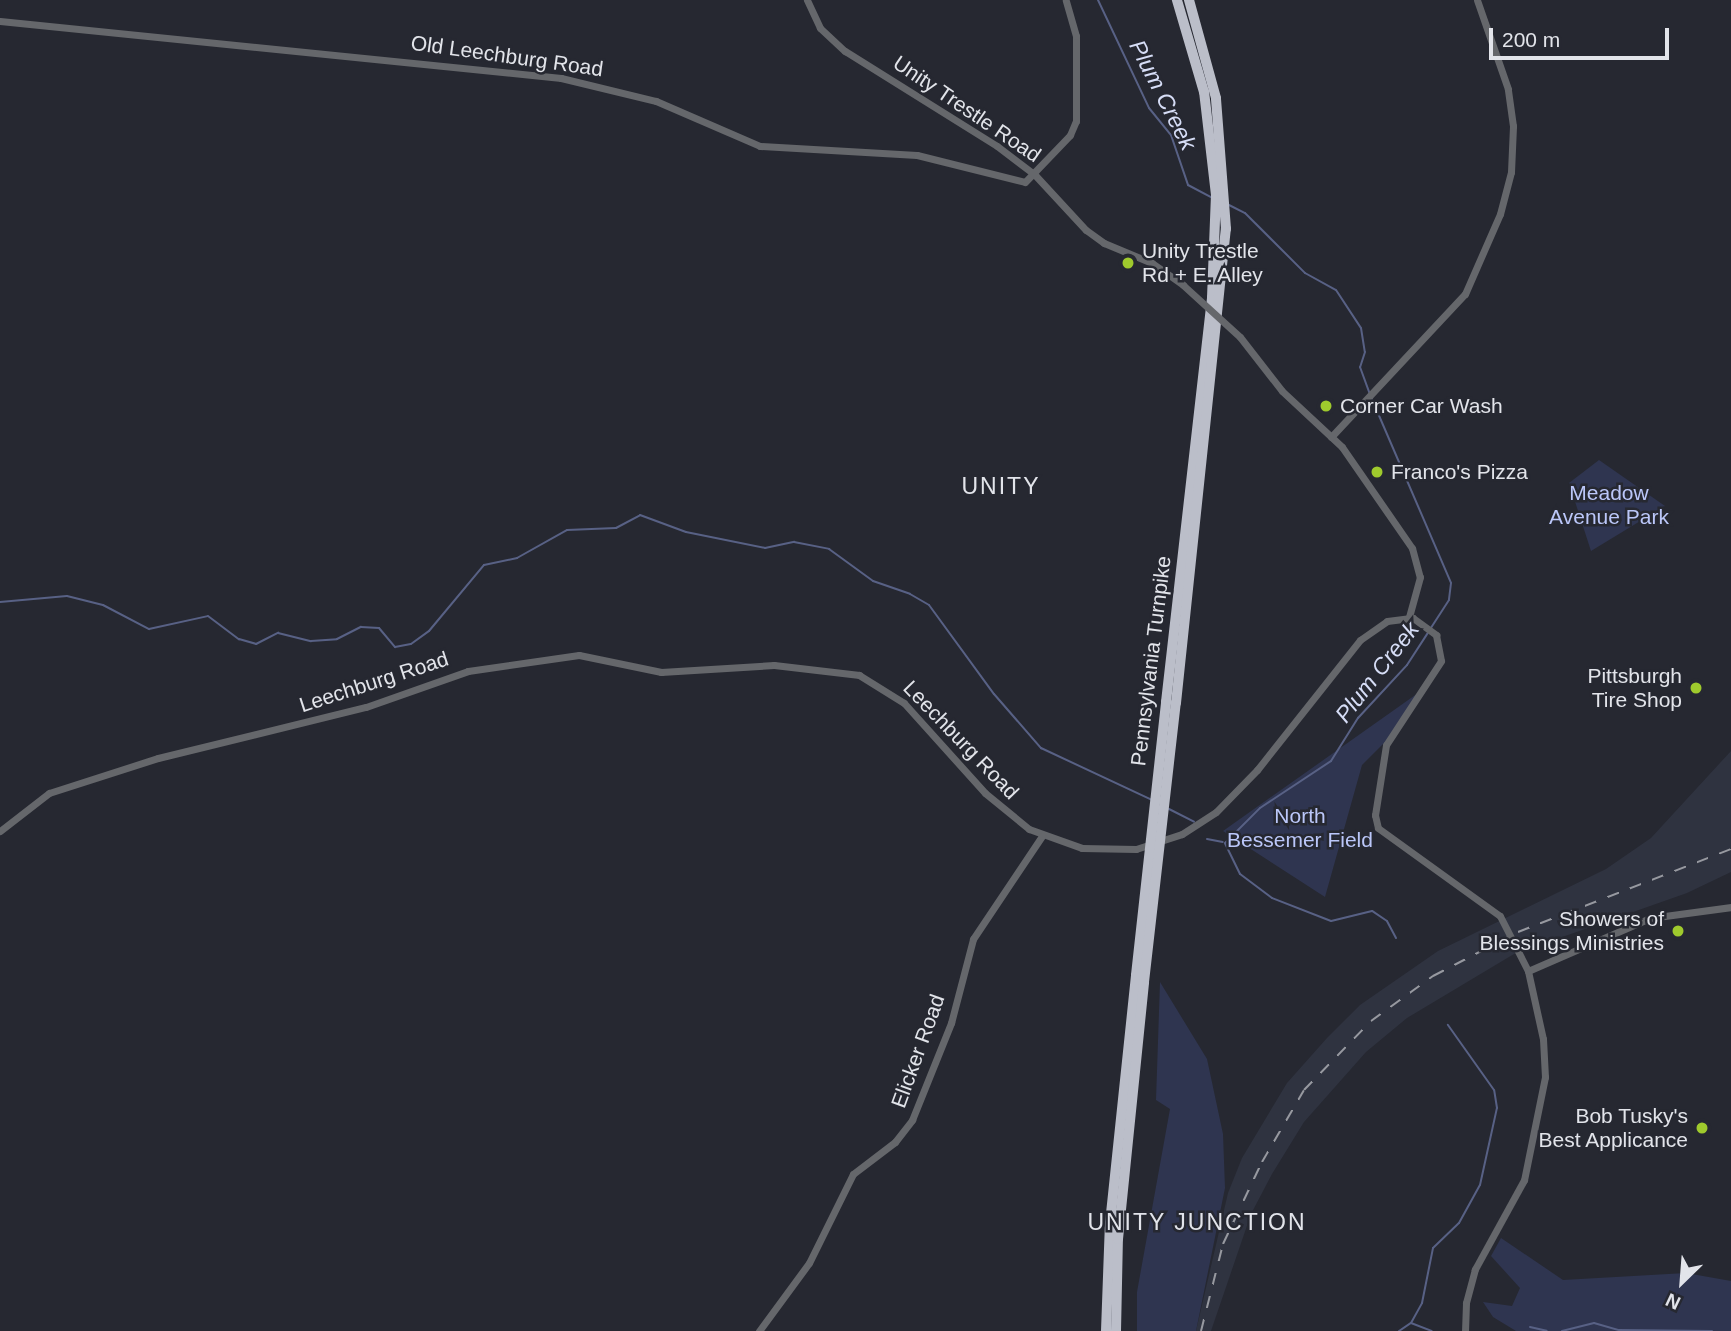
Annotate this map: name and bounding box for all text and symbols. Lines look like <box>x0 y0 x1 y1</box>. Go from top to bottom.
scale bar <box>1493 14 1673 58</box>
text: 200 m <box>1502 28 1560 51</box>
street label: Old Leechburg Road <box>409 30 605 82</box>
water label: Plum Creek <box>1123 35 1203 155</box>
street label: Unity Trestle Road <box>888 50 1046 168</box>
place label: Unity Trestle Rd + E. Alley <box>1142 238 1264 288</box>
marker: Unity Trestle Rd + E. Alley <box>1120 255 1136 271</box>
place label: Corner Car Wash <box>1340 393 1503 419</box>
marker: Corner Car Wash <box>1318 398 1334 414</box>
place label: Franco's Pizza <box>1391 459 1528 485</box>
marker: Franco's Pizza <box>1369 464 1385 480</box>
district label: UNITY <box>962 472 1040 500</box>
park label: Meadow Avenue Park <box>1549 480 1669 530</box>
street label: Pennsylvania Turnpike <box>1126 554 1176 768</box>
water label: Plum Creek <box>1329 616 1425 728</box>
street label: Leechburg Road <box>296 646 452 718</box>
place label: Pittsburgh Tire Shop <box>1587 663 1682 713</box>
street label: Leechburg Road <box>898 675 1024 805</box>
marker: Pittsburgh Tire Shop <box>1688 680 1704 696</box>
park label: North Bessemer Field <box>1227 803 1373 853</box>
place label: Showers of Blessings Ministries <box>1480 906 1664 956</box>
marker: Showers of Blessings Ministries <box>1670 923 1686 939</box>
street label: Elicker Road <box>886 991 950 1111</box>
place label: Bob Tusky's Best Applicance <box>1537 1103 1688 1153</box>
marker: Bob Tusky's Best Applicance <box>1694 1120 1710 1136</box>
district label: UNITY JUNCTION <box>1089 1208 1305 1236</box>
north arrow <box>1647 1247 1717 1317</box>
text: N <box>1662 1289 1684 1314</box>

